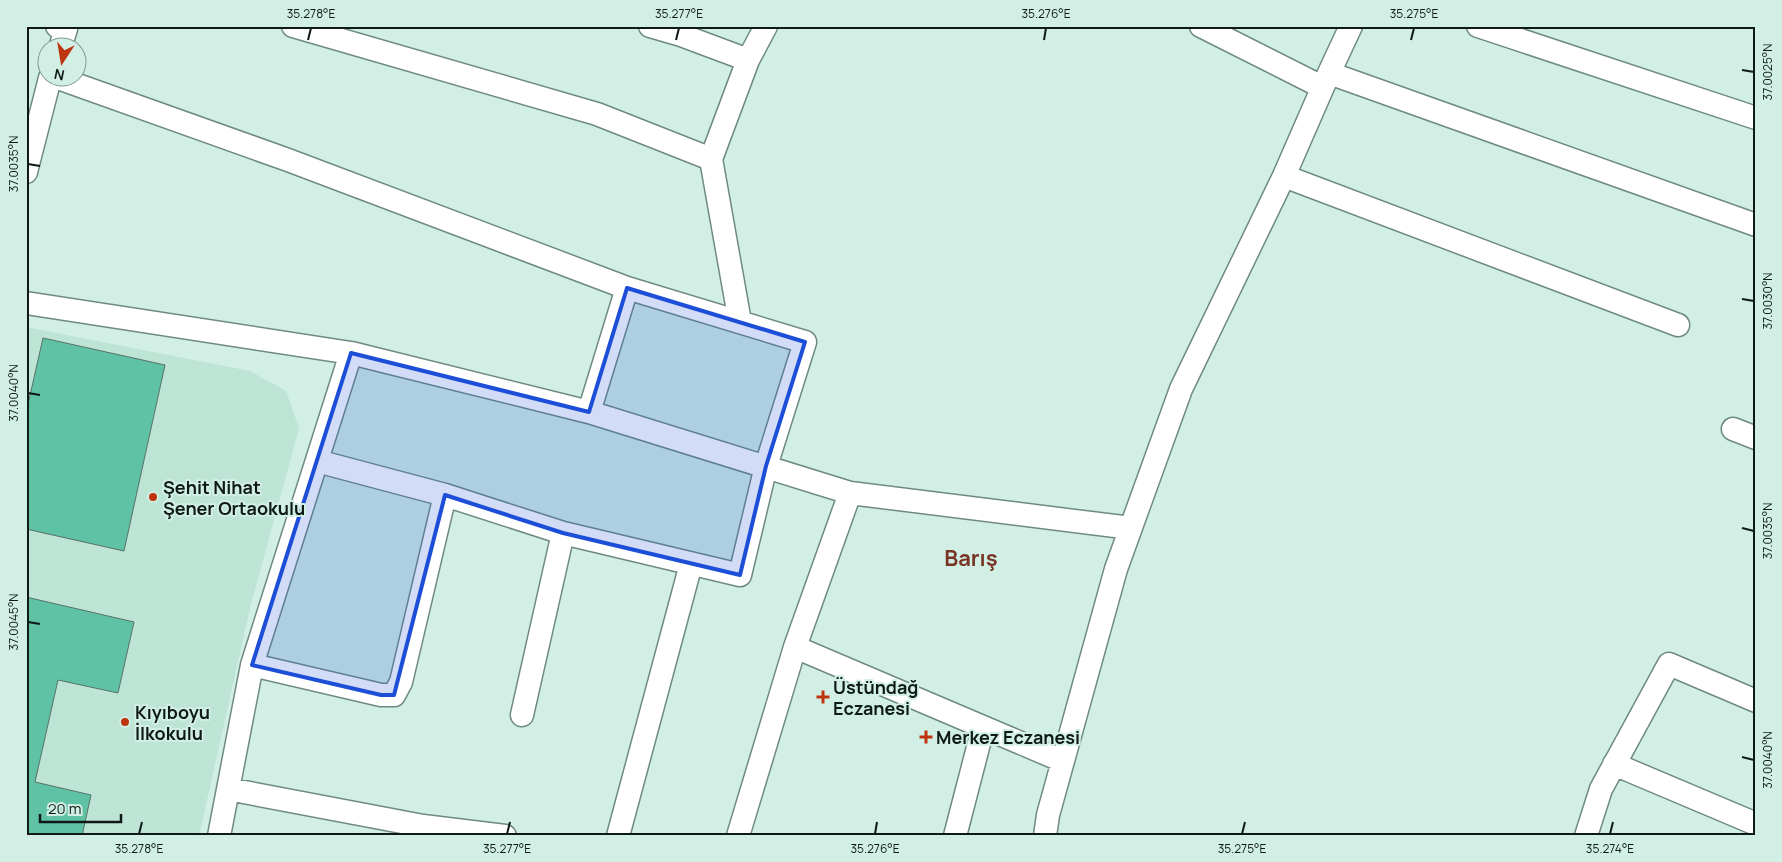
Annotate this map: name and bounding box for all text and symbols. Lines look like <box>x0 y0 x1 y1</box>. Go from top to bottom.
text: 35.278°E <box>287 5 335 22</box>
text: 35.277°E <box>655 5 703 22</box>
text: 35.276°E <box>1021 5 1071 22</box>
text: 35.275°E <box>1390 5 1438 22</box>
north arrow <box>38 38 88 88</box>
text: 37.0025°N <box>1759 44 1776 100</box>
text: N <box>52 65 66 86</box>
text: 37.0035°N <box>5 136 22 192</box>
text: 37.0030°N <box>1759 272 1776 330</box>
text: 37.0040°N <box>5 364 22 422</box>
place label: Şehit Nihat Şener Ortaokulu <box>163 475 305 520</box>
marker: Şehit Nihat Şener Ortaokulu <box>147 491 159 503</box>
text: 37.0035°N <box>1759 503 1776 559</box>
district label: Barış <box>944 543 998 573</box>
text: 37.0045°N <box>5 593 22 651</box>
place label: Üstündağ Eczanesi <box>833 675 918 720</box>
marker: Üstündağ Eczanesi <box>817 691 829 703</box>
place label: Kıyıboyu İlkokulu <box>135 700 210 745</box>
marker: Kıyıboyu İlkokulu <box>119 716 131 728</box>
place label: Merkez Eczanesi <box>936 725 1080 749</box>
marker: Merkez Eczanesi <box>920 731 932 743</box>
text: 37.0040°N <box>1759 731 1776 789</box>
scale bar <box>40 792 121 824</box>
text: 20 m <box>48 798 81 819</box>
text: 35.278°E <box>115 840 163 857</box>
text: 35.277°E <box>483 840 531 857</box>
text: 35.276°E <box>850 840 900 857</box>
text: 35.275°E <box>1218 840 1266 857</box>
text: 35.274°E <box>1586 840 1634 857</box>

